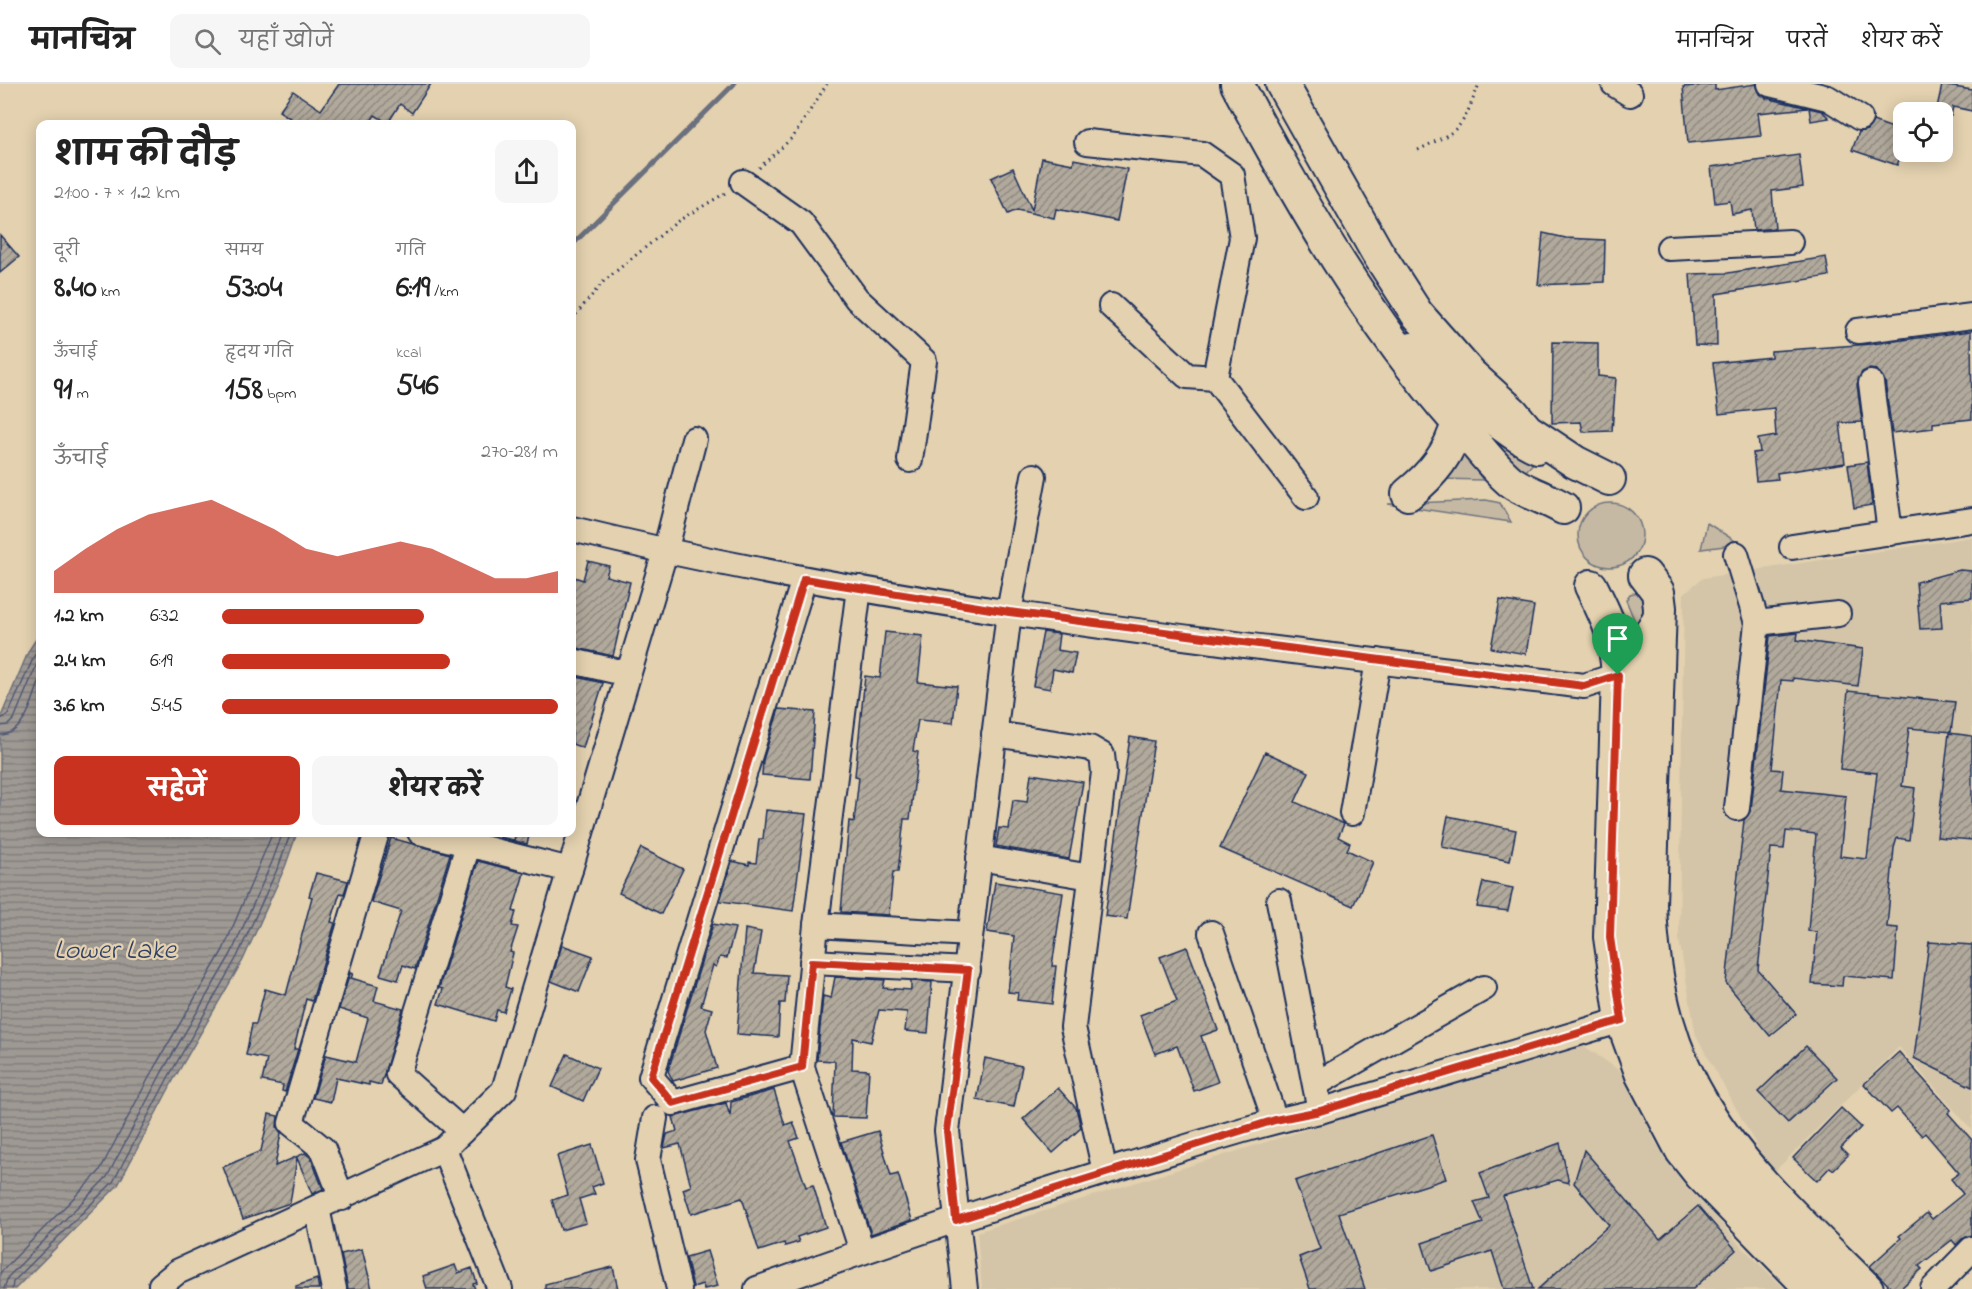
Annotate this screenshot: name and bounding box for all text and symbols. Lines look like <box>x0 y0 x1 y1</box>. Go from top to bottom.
search box <box>170 14 590 68</box>
text: मानचित्र <box>30 22 134 63</box>
icon: search <box>191 25 224 58</box>
text: यहाँ खोजें <box>239 26 334 58</box>
text: मानचित्र <box>1676 27 1753 57</box>
text: परतें <box>1786 27 1827 57</box>
text: शेयर करें <box>1860 27 1942 57</box>
map controls <box>1893 102 1953 162</box>
button: locate <box>1893 102 1953 162</box>
text: शाम की दौड़ <box>54 132 238 180</box>
button: share <box>495 140 558 203</box>
text: 21:00 · 7 × 1.2 km <box>54 179 180 208</box>
text: दूरी <box>54 239 79 263</box>
text: समय <box>225 239 263 263</box>
text: गति <box>396 239 425 263</box>
text: 8.40 <box>54 267 97 311</box>
text: 53:04 <box>225 267 282 311</box>
text: 6:19 <box>396 267 430 311</box>
text: km <box>97 280 120 304</box>
text: /km <box>430 280 459 304</box>
text: ऊँचाई <box>54 341 97 365</box>
text: हृदय गति <box>225 341 293 365</box>
text: kcal <box>396 341 421 365</box>
text: 546 <box>396 365 439 409</box>
text: 91 <box>54 369 73 413</box>
text: 158 <box>225 369 263 413</box>
text: m <box>73 382 89 406</box>
text: bpm <box>263 382 297 406</box>
text: 270–281 m <box>481 438 558 467</box>
text: ऊँचाई <box>54 445 108 474</box>
text: 1.2 km <box>54 602 104 631</box>
text: 6:32 <box>150 602 179 631</box>
pin <box>1592 613 1643 675</box>
icon: arrive <box>1601 622 1634 655</box>
text: 2.4 km <box>54 647 106 676</box>
text: 6:19 <box>150 647 173 676</box>
text: 3.6 km <box>54 692 104 721</box>
text: 5:45 <box>150 692 183 721</box>
button: सहेजें <box>54 756 300 825</box>
button: शेयर करें <box>312 756 558 825</box>
water label: Lower Lake <box>54 931 177 972</box>

